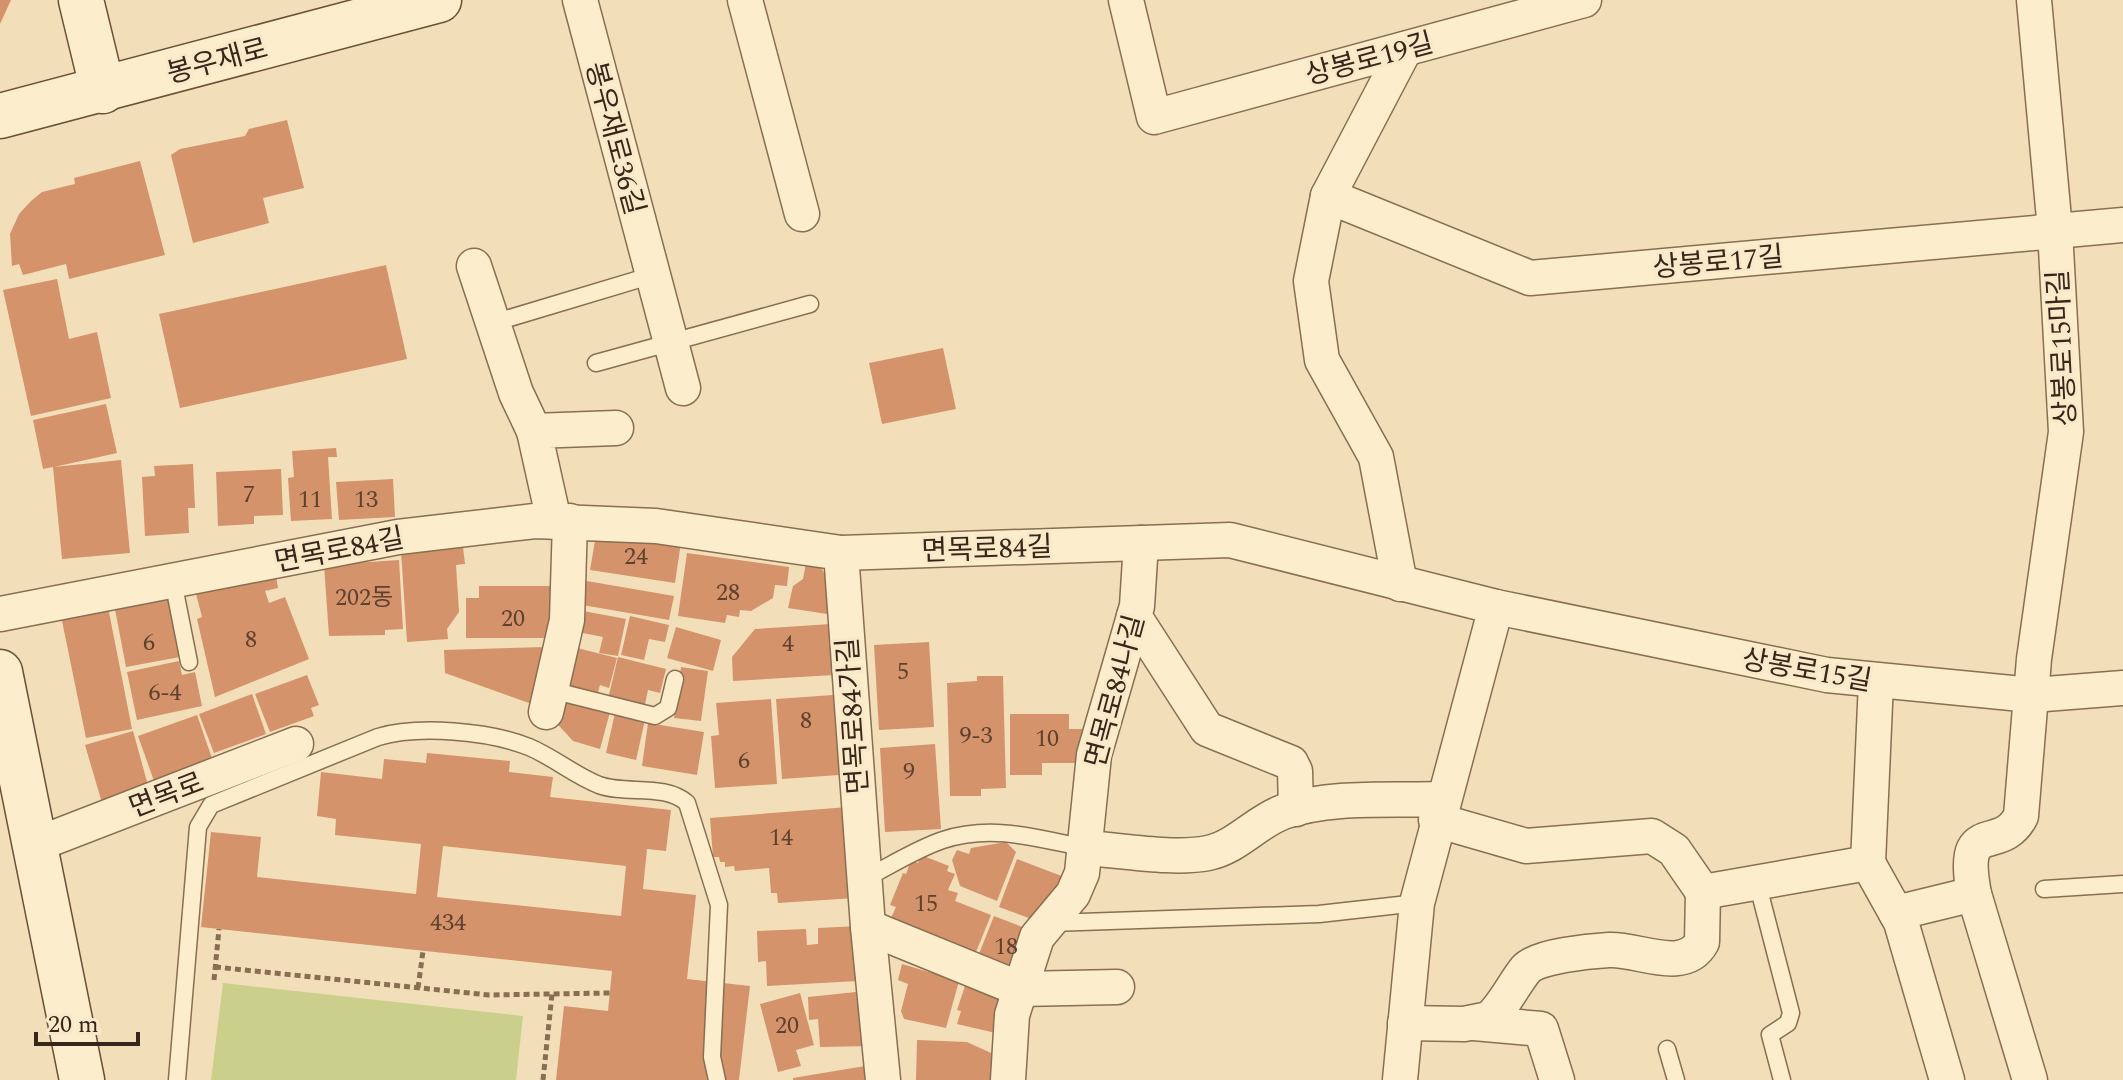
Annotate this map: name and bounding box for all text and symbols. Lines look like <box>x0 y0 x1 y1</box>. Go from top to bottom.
street label: 상봉로19길 <box>1301 22 1438 97</box>
street label: 봉우재로 <box>162 27 273 96</box>
street label: 봉우재로36길 <box>573 57 656 220</box>
street label: 상봉로17길 <box>1651 235 1785 290</box>
street label: 상봉로15마길 <box>2037 268 2088 427</box>
house number: 7 <box>243 477 255 513</box>
house number: 11 <box>298 482 322 518</box>
house number: 13 <box>354 482 378 518</box>
street label: 면목로84길 <box>271 517 408 584</box>
street label: 면목로84길 <box>921 526 1053 573</box>
house number: 24 <box>624 539 648 575</box>
house number: 28 <box>716 575 740 611</box>
house number: 202동 <box>335 580 393 616</box>
house number: 20 <box>501 601 525 637</box>
street label: 면목로84나길 <box>1074 610 1157 773</box>
house number: 8 <box>245 622 257 658</box>
house number: 6 <box>143 625 155 661</box>
house number: 4 <box>782 626 794 662</box>
street label: 면목로84가길 <box>827 636 880 796</box>
street label: 상봉로15길 <box>1738 638 1875 703</box>
house number: 5 <box>897 654 909 690</box>
house number: 6-4 <box>149 675 182 711</box>
house number: 8 <box>800 703 812 739</box>
house number: 9-3 <box>960 718 993 754</box>
house number: 10 <box>1035 721 1059 757</box>
house number: 6 <box>738 743 750 779</box>
house number: 9 <box>903 754 915 790</box>
street label: 면목로 <box>123 761 210 829</box>
house number: 14 <box>769 820 793 856</box>
house number: 15 <box>914 886 938 922</box>
house number: 434 <box>430 905 466 941</box>
house number: 18 <box>994 929 1018 965</box>
scale bar <box>36 996 138 1046</box>
text: 20 m <box>48 1007 99 1043</box>
house number: 20 <box>775 1008 799 1044</box>

